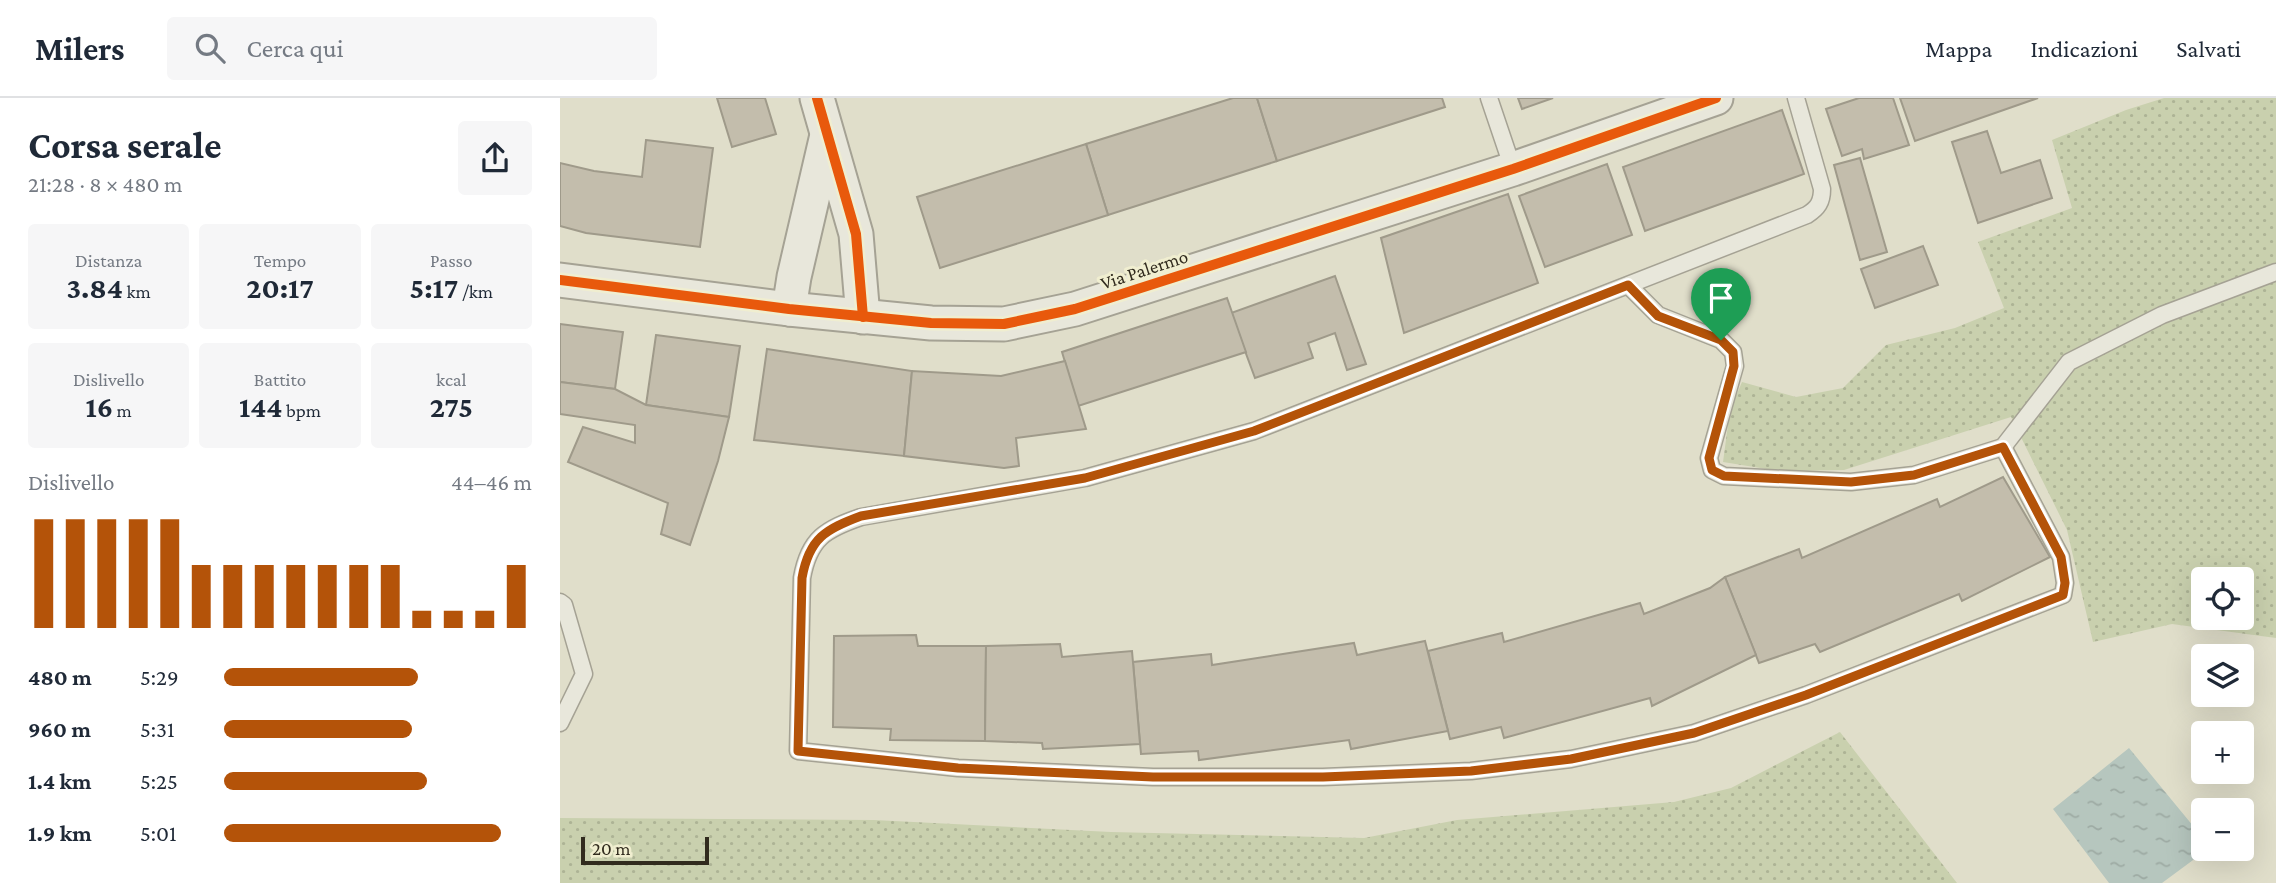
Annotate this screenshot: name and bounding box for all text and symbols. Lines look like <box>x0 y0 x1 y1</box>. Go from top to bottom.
search box <box>167 17 657 80</box>
icon: search <box>191 29 229 67</box>
text: Milers <box>35 30 125 67</box>
text: Cerca qui <box>247 34 343 63</box>
text: Mappa <box>1925 35 1992 62</box>
text: Indicazioni <box>2030 35 2138 62</box>
text: Salvati <box>2176 35 2241 62</box>
button: share <box>458 121 532 195</box>
text: Corsa serale <box>28 124 222 166</box>
text: 21:28 · 8 × 480 m <box>28 171 182 197</box>
street label: Via Palermo <box>1098 245 1191 293</box>
text: Distanza <box>75 250 142 271</box>
text: Tempo <box>254 250 306 271</box>
text: Passo <box>430 250 473 271</box>
pin <box>1691 268 1751 340</box>
text: 3.84 <box>66 271 123 304</box>
text: 20:17 <box>246 271 314 304</box>
text: 5:17 <box>410 271 458 304</box>
icon: arrive <box>1702 279 1740 317</box>
text: km <box>123 281 151 302</box>
text: /km <box>458 281 493 302</box>
text: Dislivello <box>73 369 144 390</box>
text: Battito <box>254 369 306 390</box>
text: kcal <box>436 369 467 390</box>
text: 16 <box>85 390 113 423</box>
text: 144 <box>239 390 283 423</box>
text: 275 <box>430 390 473 423</box>
text: m <box>113 400 132 421</box>
text: bpm <box>283 400 321 421</box>
text: Dislivello <box>28 469 114 495</box>
text: 44–46 m <box>451 469 532 495</box>
map controls <box>2191 567 2254 861</box>
button: locate <box>2191 567 2254 630</box>
button: layers <box>2191 644 2254 707</box>
text: 480 m <box>28 664 92 690</box>
text: 5:29 <box>140 664 179 690</box>
text: 960 m <box>28 716 91 742</box>
text: 5:31 <box>140 716 175 742</box>
button: + <box>2191 721 2254 784</box>
text: 1.4 km <box>28 768 91 794</box>
text: 5:25 <box>140 768 178 794</box>
button: − <box>2191 798 2254 861</box>
text: 1.9 km <box>28 820 92 846</box>
text: 5:01 <box>140 820 177 846</box>
scale bar <box>581 834 709 866</box>
text: 20 m <box>592 838 631 859</box>

